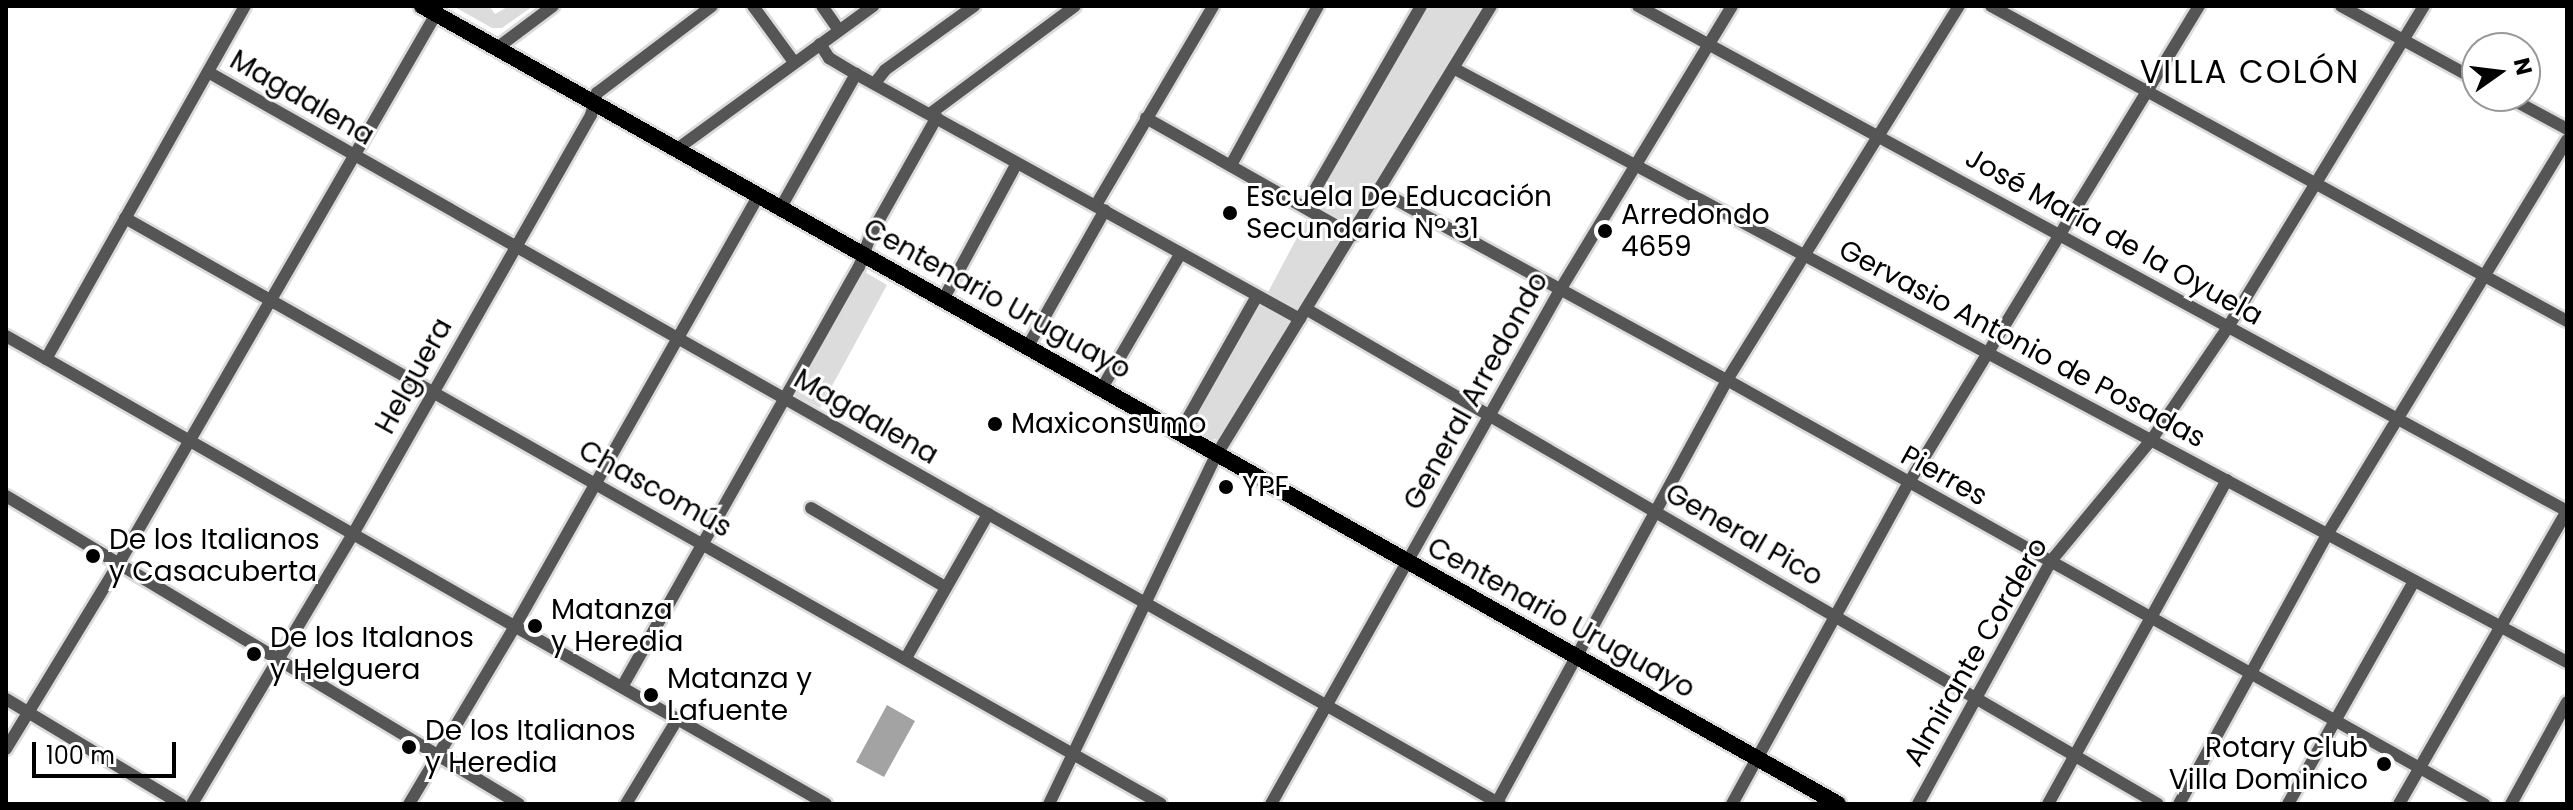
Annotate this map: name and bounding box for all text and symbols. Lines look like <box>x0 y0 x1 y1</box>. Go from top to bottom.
north arrow <box>2461 32 2541 112</box>
street label: Magdalena <box>224 43 380 153</box>
district label: VILLA COLÓN <box>2140 53 2360 91</box>
text: N <box>2506 55 2540 78</box>
street label: José María de la Oyuela <box>1959 141 2269 333</box>
place label: Escuela De Educación Secundaria Nº 31 <box>1246 180 1552 246</box>
place label: Arredondo 4659 <box>1621 198 1770 264</box>
marker: Escuela De Educación Secundaria Nº 31 <box>1221 204 1239 222</box>
street label: Centenario Uruguayo <box>857 211 1137 387</box>
marker: Arredondo 4659 <box>1596 222 1614 240</box>
street label: Gervasio Antonio de Posadas <box>1833 233 2211 455</box>
street label: General Arredondo <box>1397 266 1555 516</box>
street label: Helguera <box>368 312 460 440</box>
street label: Magdalena <box>788 362 944 472</box>
place label: Maxiconsumo <box>1011 407 1206 441</box>
marker: Maxiconsumo <box>986 415 1004 433</box>
street label: Chascomús <box>573 433 737 545</box>
street label: Pierres <box>1895 439 1993 513</box>
place label: YPF <box>1242 470 1289 504</box>
street label: General Pico <box>1659 476 1829 594</box>
marker: YPF <box>1217 478 1235 496</box>
place label: De los Italianos y Casacuberta <box>109 523 320 589</box>
street label: Centenario Uruguayo <box>1421 530 1701 706</box>
street label: Almirante Cordero <box>1897 532 2055 772</box>
marker: De los Italianos y Casacuberta <box>84 547 102 565</box>
place label: Matanza y Heredia <box>551 593 684 659</box>
marker: Matanza y Heredia <box>526 617 544 635</box>
place label: De los Italanos y Helguera <box>270 621 474 687</box>
marker: De los Italanos y Helguera <box>245 645 263 663</box>
place label: Matanza y Lafuente <box>667 662 812 728</box>
marker: Matanza y Lafuente <box>642 686 660 704</box>
place label: De los Italianos y Heredia <box>425 714 636 780</box>
scale bar <box>36 726 180 776</box>
place label: Rotary Club Villa Dominico <box>2169 731 2368 797</box>
marker: De los Italianos y Heredia <box>400 738 418 756</box>
text: 100 m <box>46 739 115 772</box>
marker: Rotary Club Villa Dominico <box>2375 755 2393 773</box>

